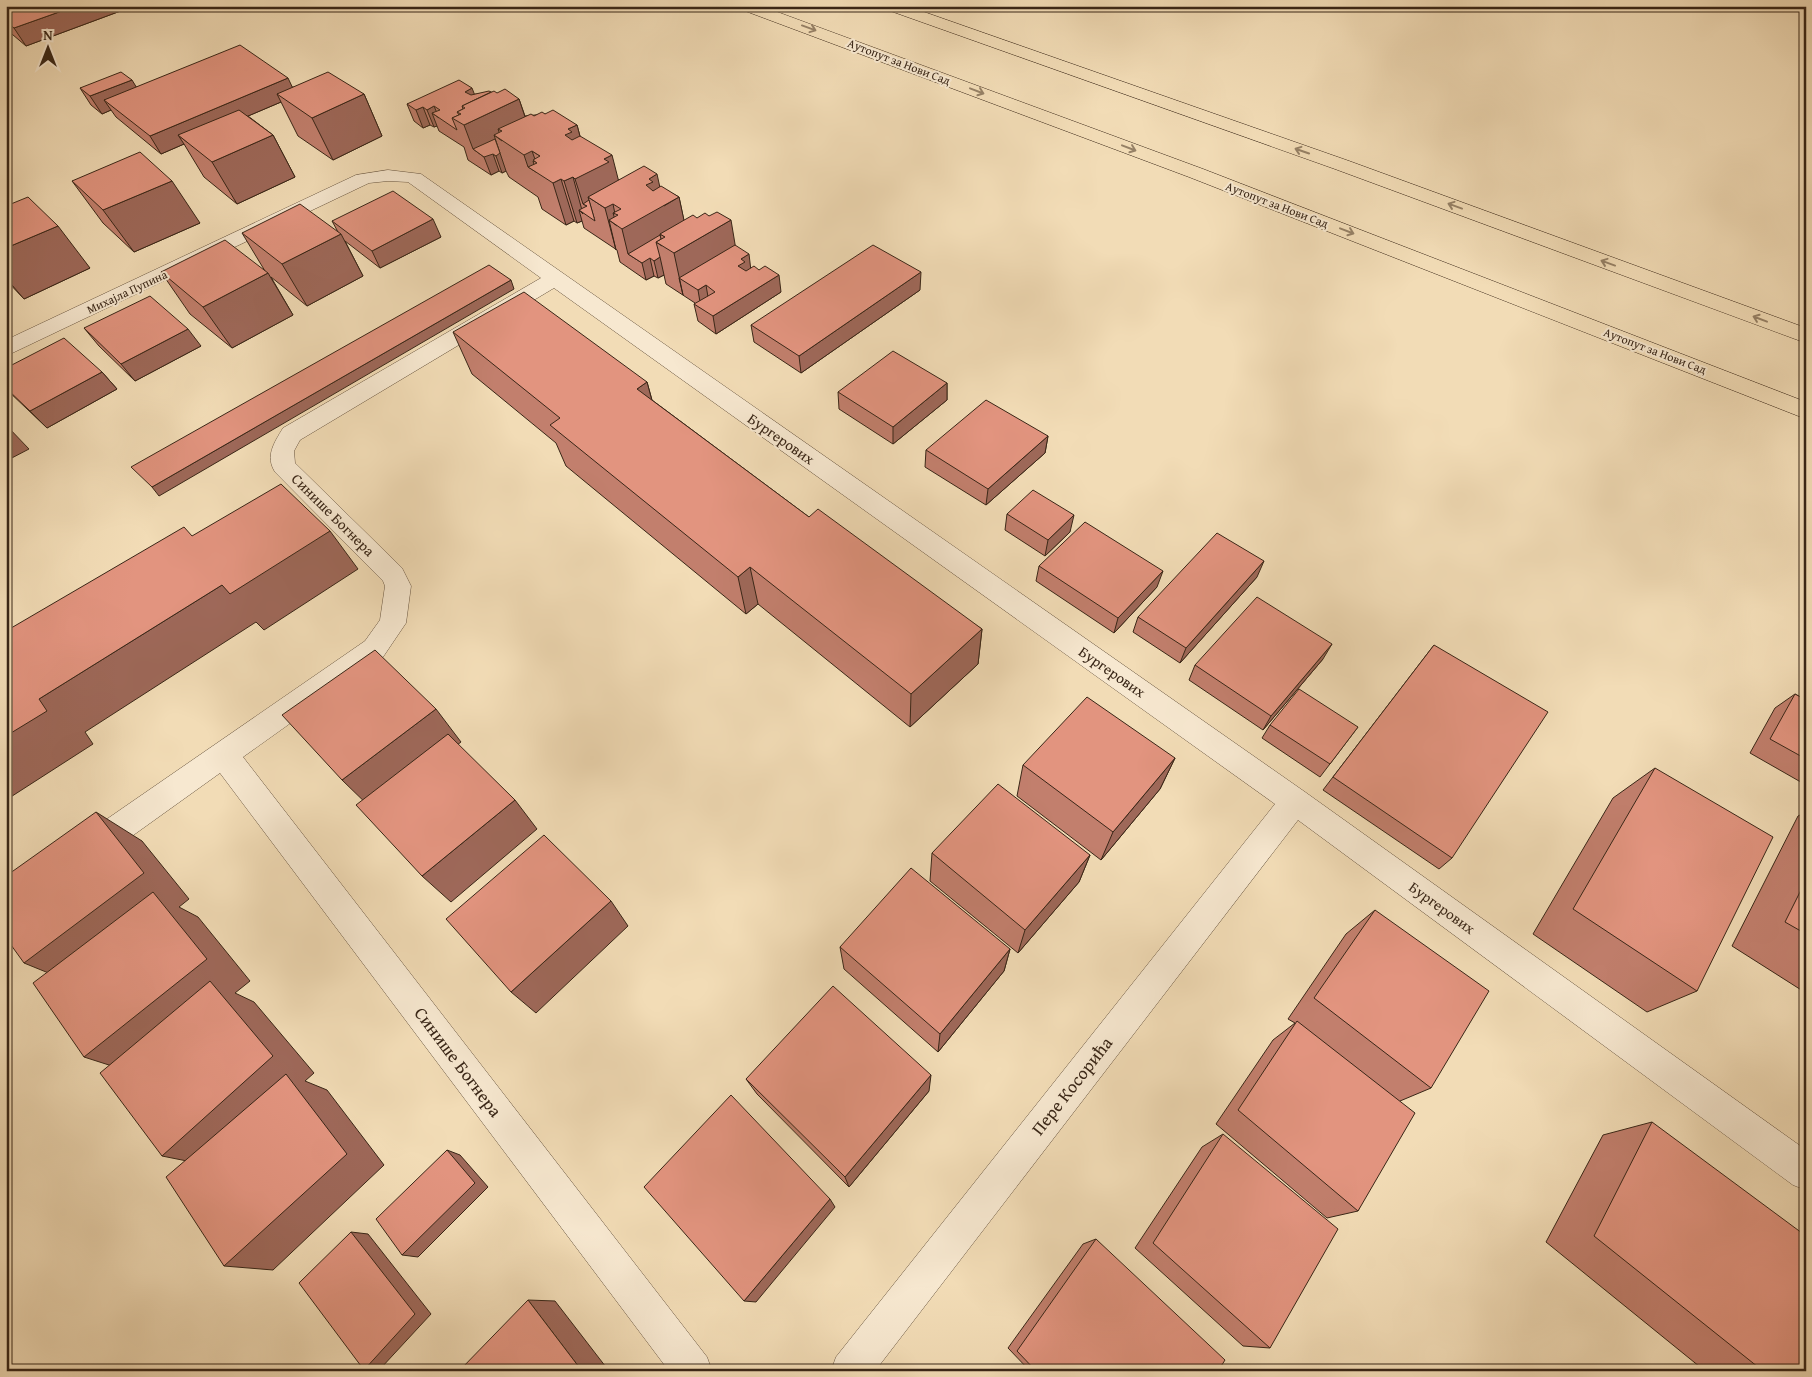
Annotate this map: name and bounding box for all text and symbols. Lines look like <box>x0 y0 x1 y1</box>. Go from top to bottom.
north arrow <box>22 22 72 72</box>
one-way arrow <box>800 24 816 34</box>
text: N <box>43 25 53 45</box>
street label: Аутопут за Нови Сад <box>845 34 953 89</box>
one-way arrow <box>969 87 985 96</box>
one-way arrow <box>1121 144 1137 153</box>
one-way arrow <box>1295 146 1311 155</box>
street label: Аутопут за Нови Сад <box>1223 177 1331 232</box>
one-way arrow <box>1448 201 1463 210</box>
one-way arrow <box>1339 228 1354 237</box>
one-way arrow <box>1600 258 1616 267</box>
street label: Михајла Пупина <box>84 265 170 318</box>
one-way arrow <box>1753 314 1768 323</box>
street label: Аутопут за Нови Сад <box>1601 323 1709 378</box>
street label: Бургерових <box>744 408 819 470</box>
street label: Синише Богнера <box>287 468 380 562</box>
street label: Бургерових <box>1075 641 1150 703</box>
street label: Бургерових <box>1405 876 1480 939</box>
street label: Синише Богнера <box>408 1001 509 1123</box>
street label: Пере Косорића <box>1024 1030 1119 1141</box>

